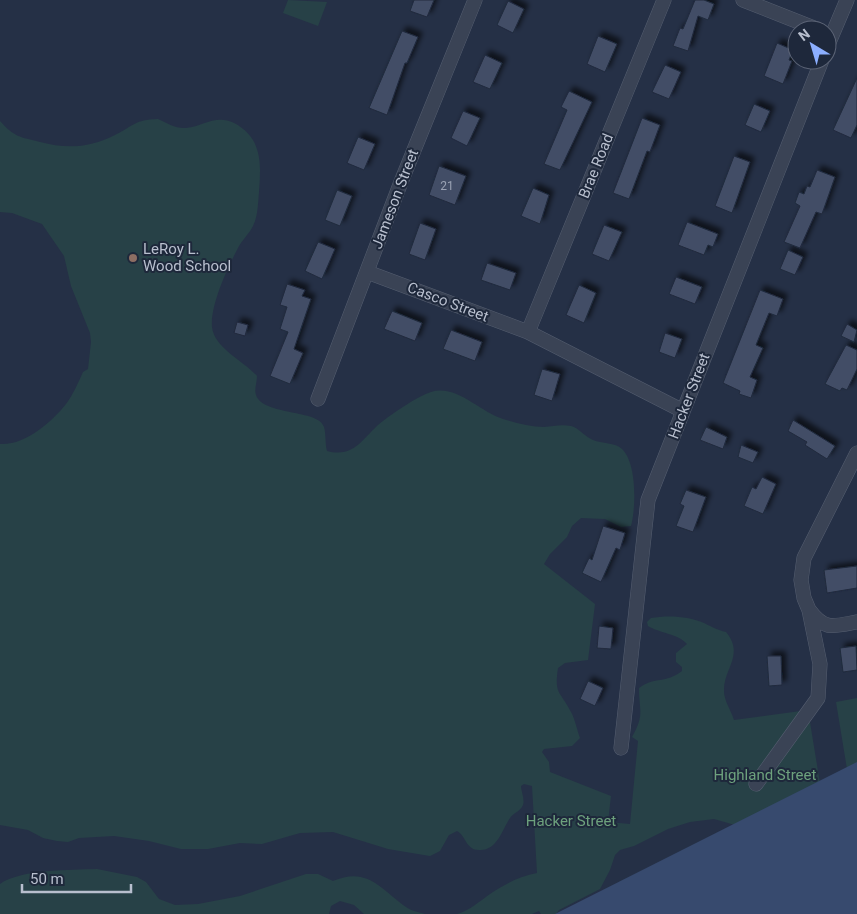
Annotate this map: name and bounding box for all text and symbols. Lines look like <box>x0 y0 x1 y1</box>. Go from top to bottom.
north arrow <box>787 20 837 70</box>
text: N <box>795 25 813 44</box>
street label: Brae Road <box>575 131 617 201</box>
street label: Jameson Street <box>368 146 422 251</box>
house number: 21 <box>440 179 454 193</box>
place label: LeRoy L. Wood School <box>143 240 231 275</box>
marker: LeRoy L. Wood School <box>127 252 139 264</box>
street label: Casco Street <box>405 278 491 326</box>
street label: Hacker Street <box>664 350 714 441</box>
park label: Highland Street <box>714 766 817 784</box>
park label: Hacker Street <box>526 812 616 830</box>
scale bar <box>22 862 131 894</box>
text: 50 m <box>30 870 64 888</box>

